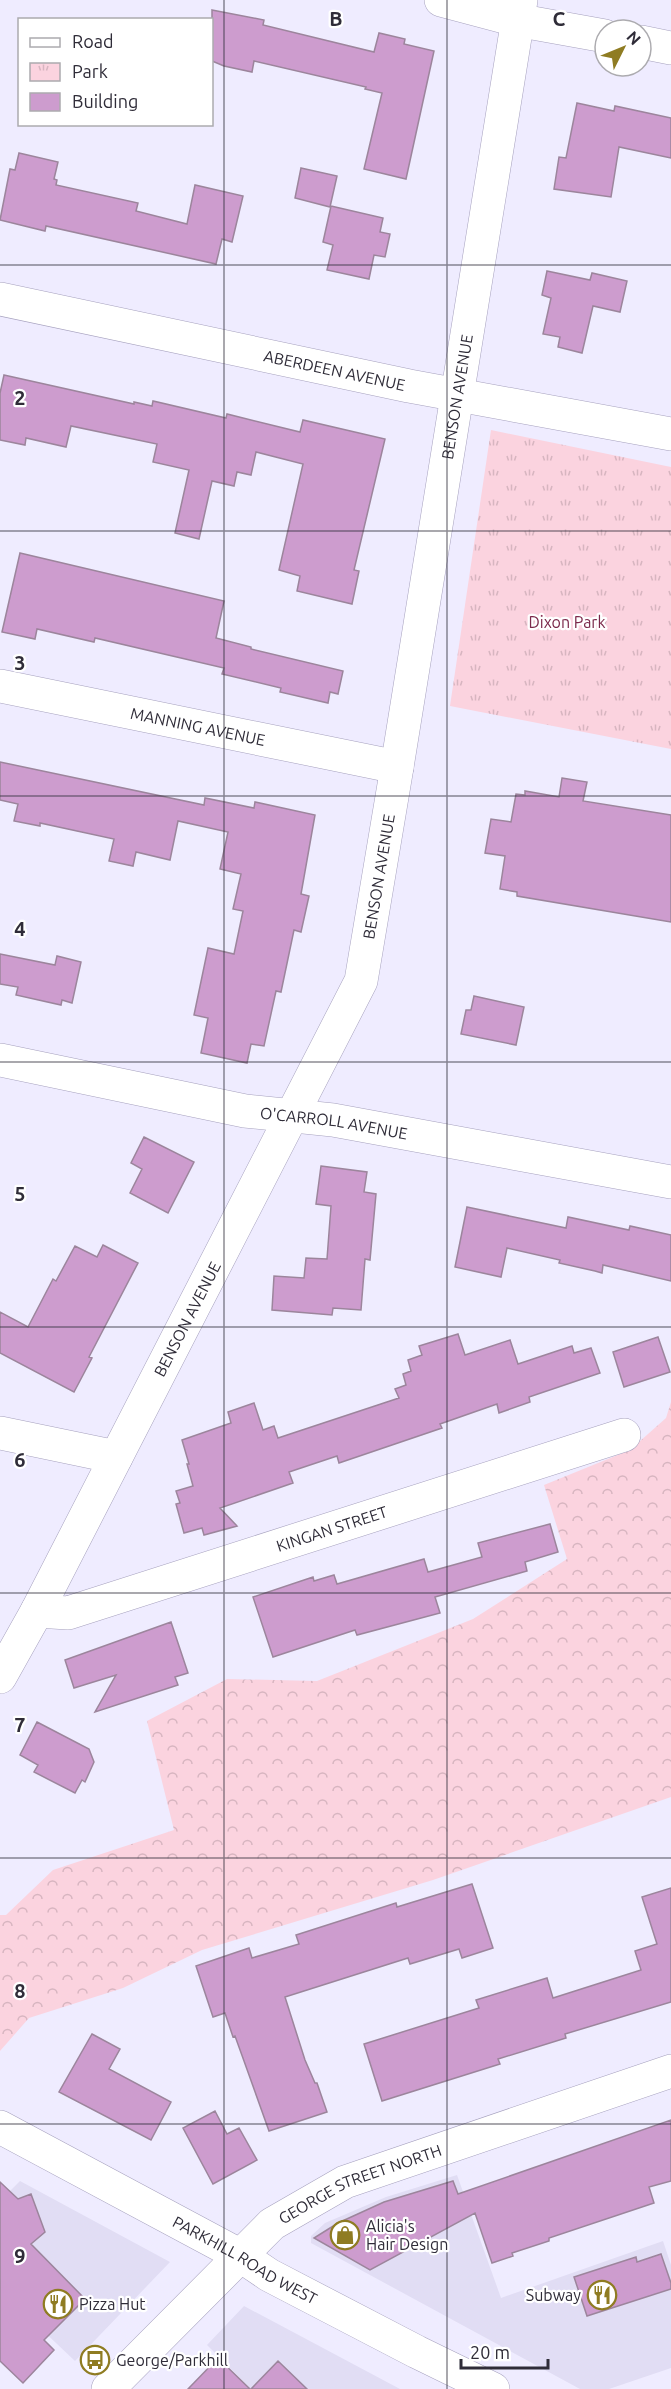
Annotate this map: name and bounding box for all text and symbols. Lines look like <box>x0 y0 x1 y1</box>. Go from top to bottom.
text: B <box>329 7 343 30</box>
text: C <box>553 7 566 30</box>
legend <box>18 18 213 126</box>
north arrow <box>593 18 653 78</box>
text: N <box>623 27 645 48</box>
text: Road <box>72 31 114 51</box>
text: Park <box>72 61 108 81</box>
text: Building <box>72 91 138 111</box>
street label: BENSON AVENUE <box>438 333 476 461</box>
street label: ABERDEEN AVENUE <box>262 346 407 394</box>
text: 2 <box>14 386 26 409</box>
park label: Dixon Park <box>528 613 606 631</box>
text: 3 <box>14 651 26 674</box>
street label: MANNING AVENUE <box>129 704 267 749</box>
street label: BENSON AVENUE <box>359 813 398 940</box>
text: 4 <box>14 917 26 940</box>
street label: O'CARROLL AVENUE <box>259 1104 409 1143</box>
text: 5 <box>14 1182 26 1205</box>
street label: BENSON AVENUE <box>150 1259 224 1379</box>
text: 6 <box>14 1448 26 1471</box>
street label: KINGAN STREET <box>274 1502 390 1555</box>
text: 7 <box>14 1713 26 1736</box>
text: 8 <box>14 1979 26 2002</box>
street label: GEORGE STREET NORTH <box>275 2141 444 2227</box>
street label: PARKHILL ROAD WEST <box>170 2212 321 2308</box>
place label: Alicia's Hair Design <box>366 2217 448 2253</box>
shop icon: Alicia's Hair Design <box>329 2219 361 2251</box>
text: 9 <box>14 2244 26 2267</box>
restaurant icon: Subway <box>586 2279 618 2311</box>
place label: Subway <box>526 2286 581 2304</box>
restaurant icon: Pizza Hut <box>42 2288 74 2320</box>
place label: Pizza Hut <box>79 2295 146 2313</box>
scale bar <box>461 2332 548 2370</box>
text: 20 m <box>470 2342 510 2362</box>
bus stop icon: George/Parkhill <box>79 2344 111 2376</box>
place label: George/Parkhill <box>116 2351 228 2369</box>

